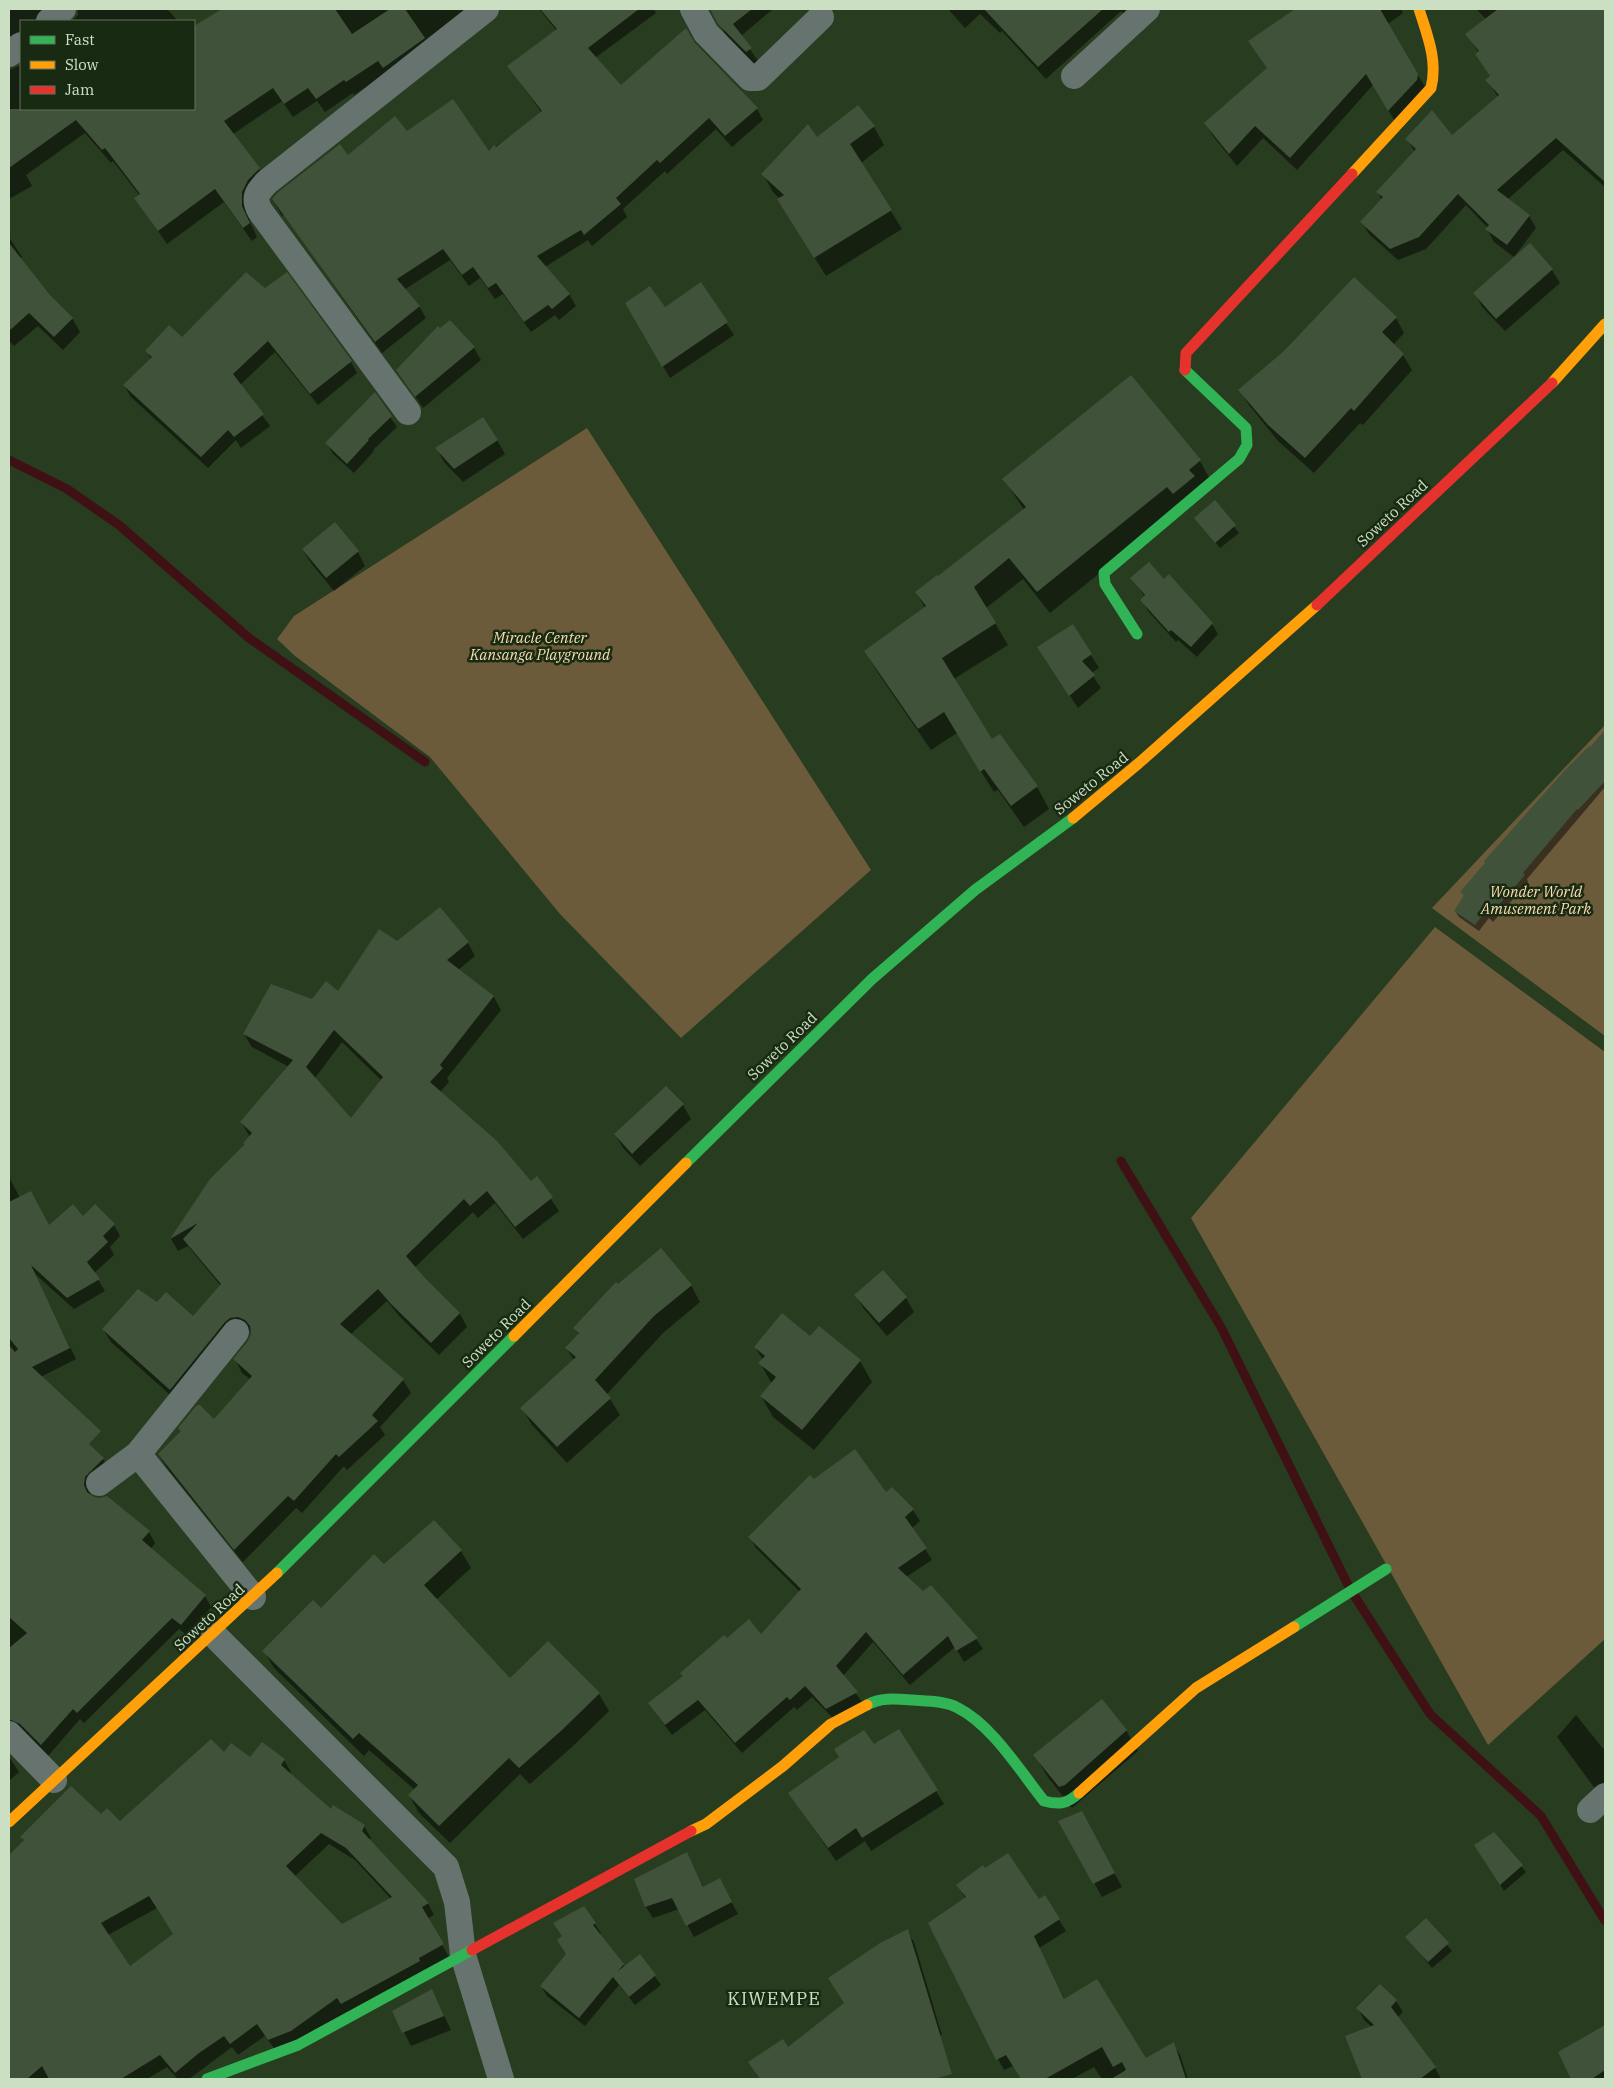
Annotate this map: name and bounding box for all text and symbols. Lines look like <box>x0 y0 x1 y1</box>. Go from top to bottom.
legend <box>20 20 195 110</box>
text: Fast <box>65 30 95 49</box>
text: Slow <box>65 55 99 74</box>
text: Jam <box>65 80 94 99</box>
street label: Soweto Road <box>1353 475 1431 551</box>
park label: Miracle Center Kansanga Playground <box>469 628 611 664</box>
street label: Soweto Road <box>1050 747 1132 819</box>
park label: Wonder World Amusement Park <box>1480 882 1591 918</box>
street label: Soweto Road <box>743 1008 821 1084</box>
street label: Soweto Road <box>458 1295 534 1371</box>
street label: Soweto Road <box>170 1579 248 1655</box>
district label: KIWEMPE <box>727 1987 821 2010</box>

